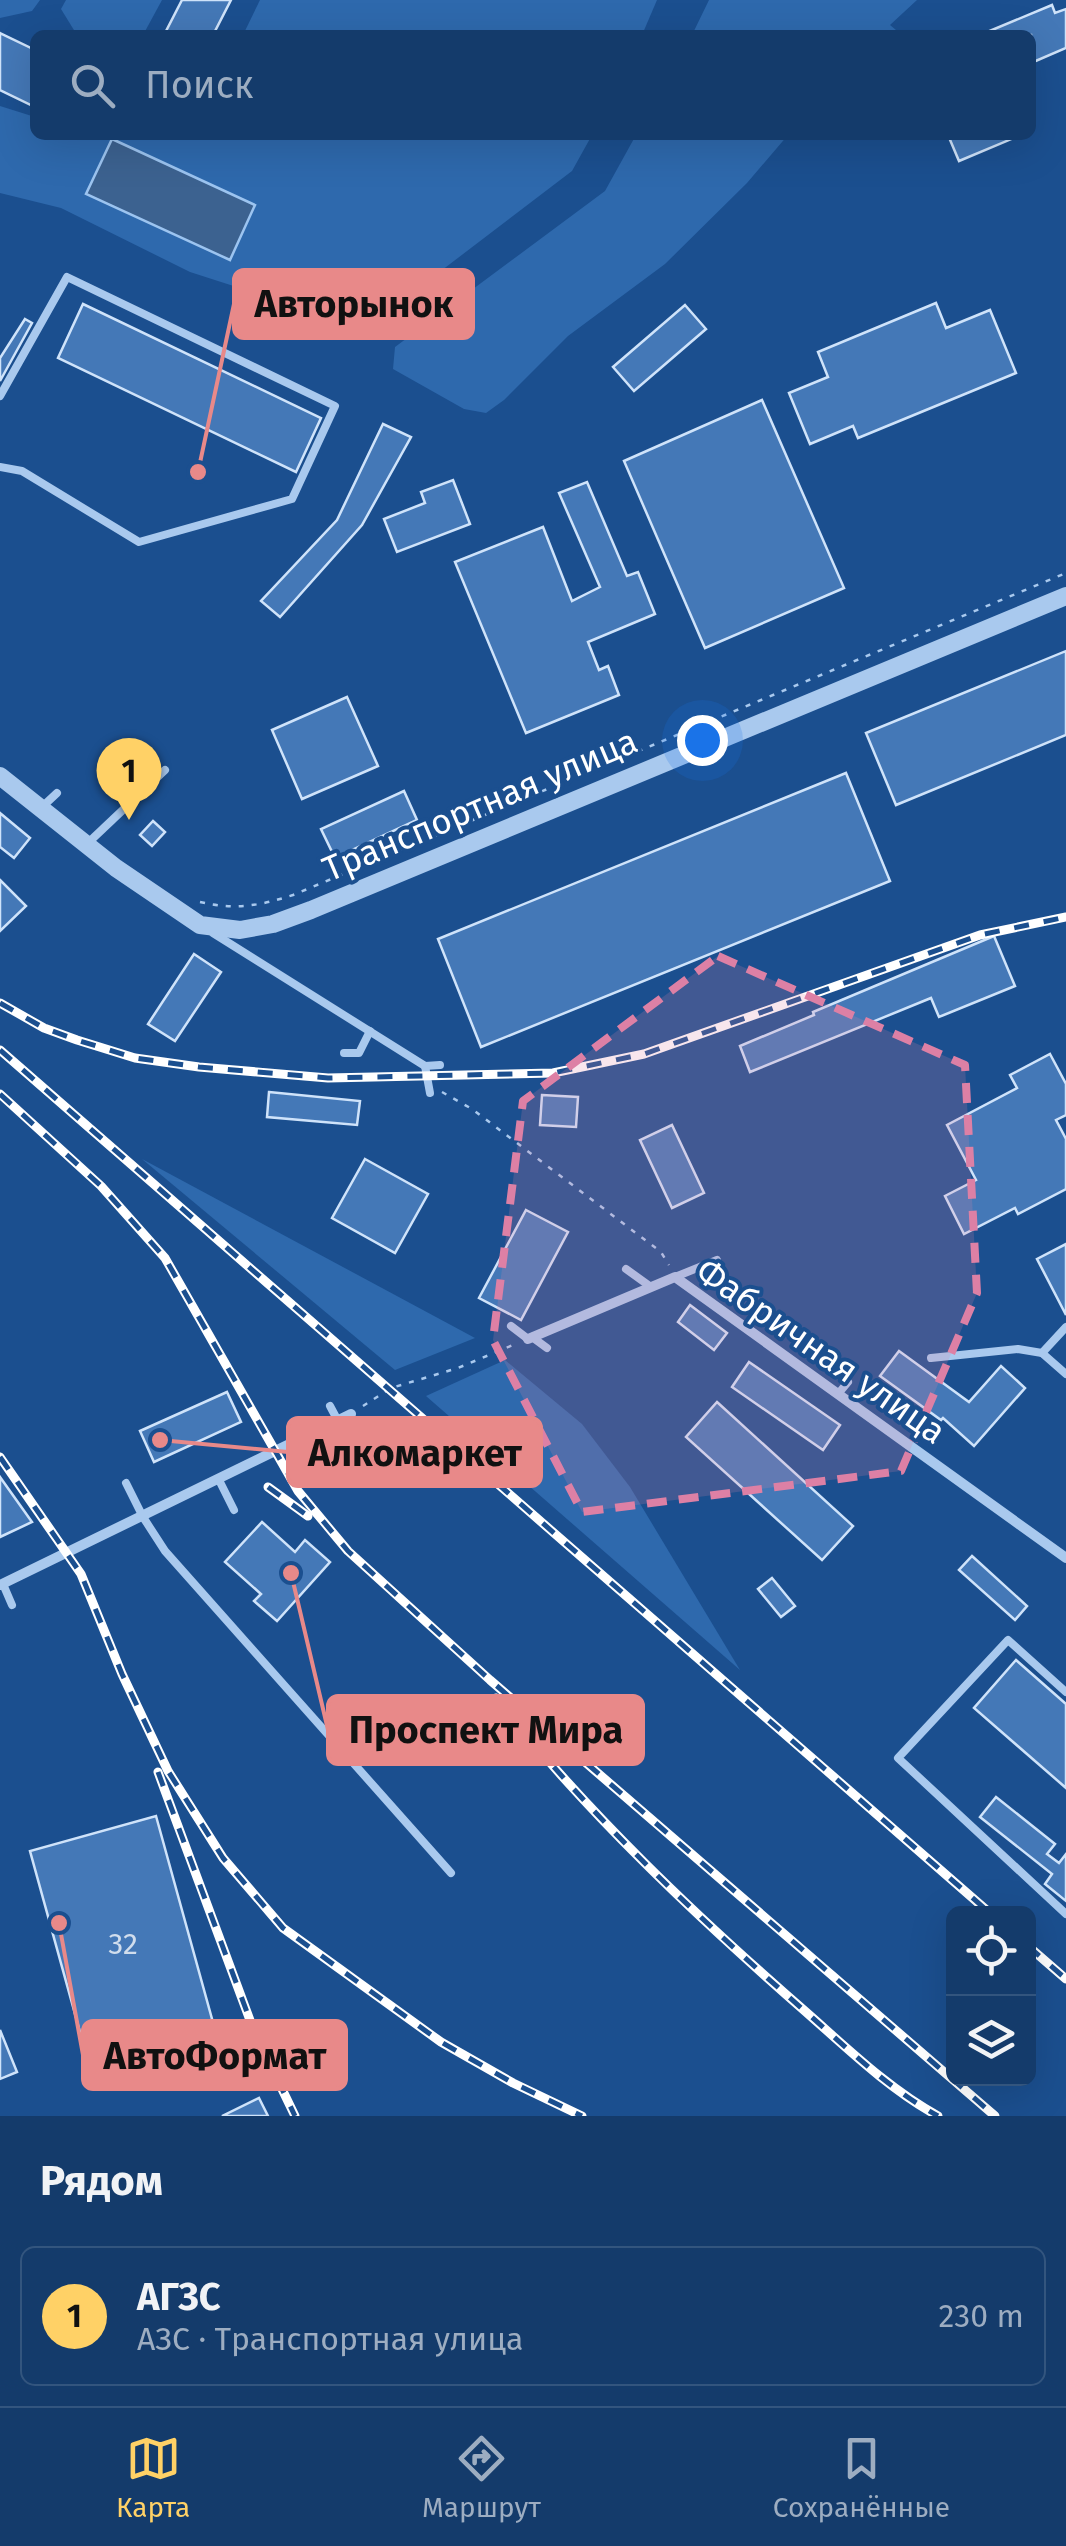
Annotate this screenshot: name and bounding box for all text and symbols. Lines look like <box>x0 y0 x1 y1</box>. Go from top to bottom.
search box <box>30 30 1036 140</box>
icon: search <box>65 58 120 113</box>
text: Поиск <box>145 62 254 108</box>
callout: Авторынок <box>234 270 473 338</box>
text: Авторынок <box>254 281 454 327</box>
your location <box>677 715 728 766</box>
street label: Транспортная улица <box>316 720 644 890</box>
pin: 1 <box>96 738 162 820</box>
street label: Фабричная улица <box>688 1249 954 1453</box>
callout: Алкомаркет <box>288 1418 541 1486</box>
text: Алкомаркет <box>307 1430 523 1476</box>
callout: Проспект Мира <box>328 1696 643 1764</box>
text: Проспект Мира <box>349 1707 623 1753</box>
map controls <box>946 1906 1036 2086</box>
button: locate <box>946 1906 1036 1996</box>
house number: 32 <box>108 1926 138 1962</box>
button: layers <box>946 1996 1036 2086</box>
callout: АвтоФормат <box>83 2021 346 2089</box>
text: АвтоФормат <box>103 2033 327 2079</box>
text: Рядом <box>40 2156 163 2206</box>
text: АГЗС <box>137 2274 221 2320</box>
text: 1 <box>67 2297 82 2335</box>
text: 230 m <box>939 2297 1024 2335</box>
text: АЗС · Транспортная улица <box>137 2320 523 2358</box>
tab: Карта <box>116 2431 190 2524</box>
tab: Маршрут <box>422 2431 541 2524</box>
tab: Сохранённые <box>773 2431 950 2524</box>

